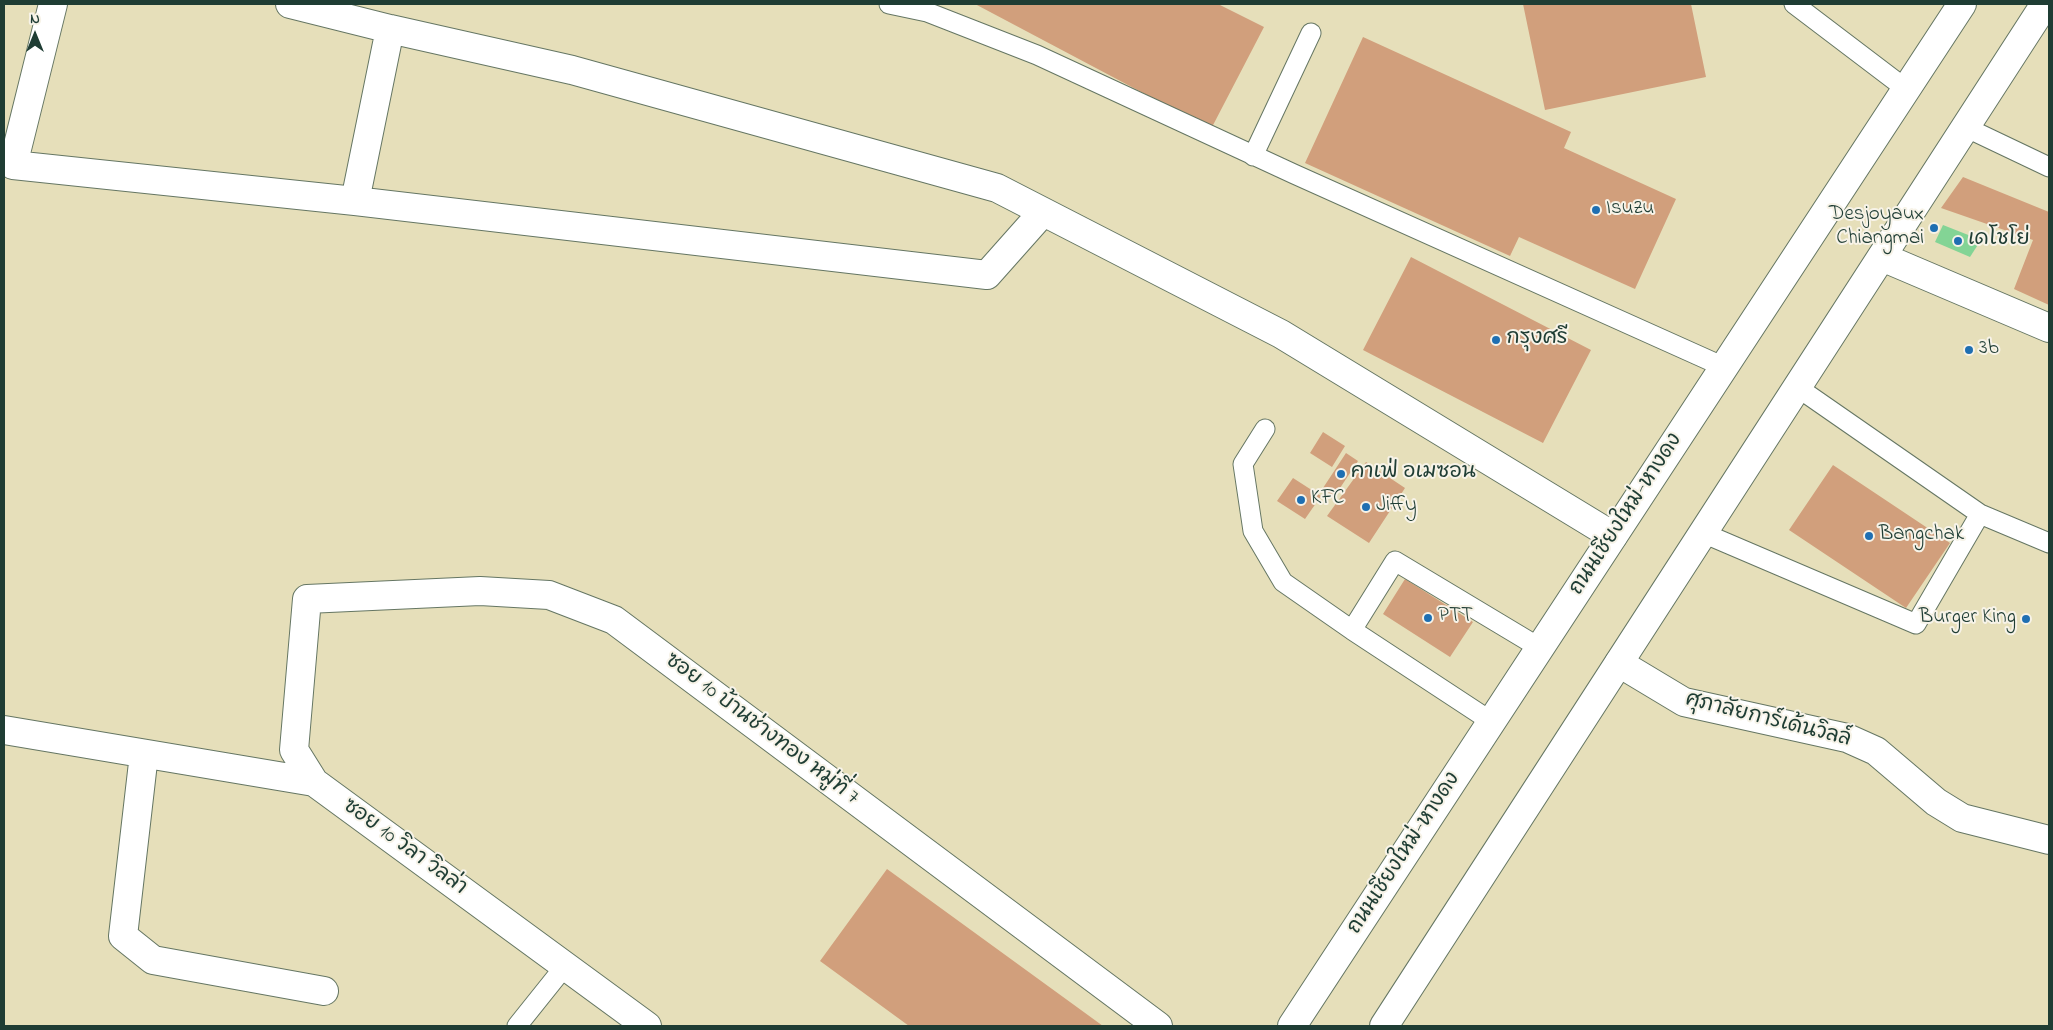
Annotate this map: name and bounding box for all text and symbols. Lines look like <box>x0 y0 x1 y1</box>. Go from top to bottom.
text: N <box>30 9 40 30</box>
north arrow <box>10 10 60 60</box>
place label: Isuzu <box>1606 197 1654 223</box>
place label: Desjoyaux Chiangmai <box>1829 203 1924 253</box>
marker: Isuzu <box>1590 204 1602 216</box>
marker: Desjoyaux Chiangmai <box>1928 222 1940 234</box>
place label: เดโชโย่ <box>1968 228 2030 254</box>
marker: เดโชโย่ <box>1952 235 1964 247</box>
place label: กรุงศรี <box>1506 327 1568 353</box>
marker: กรุงศรี <box>1490 334 1502 346</box>
place label: 3b <box>1979 337 1999 363</box>
marker: 3b <box>1963 344 1975 356</box>
street label: ถนนเชียงใหม่-หางดง <box>1565 429 1689 601</box>
place label: คาเฟ่ อเมซอน <box>1351 461 1476 487</box>
marker: คาเฟ่ อเมซอน <box>1335 468 1347 480</box>
place label: KFC <box>1311 487 1345 513</box>
marker: KFC <box>1295 494 1307 506</box>
place label: Jiffy <box>1376 494 1417 520</box>
marker: Jiffy <box>1360 501 1372 513</box>
place label: Bangchak <box>1879 523 1964 549</box>
marker: Bangchak <box>1863 530 1875 542</box>
place label: PTT <box>1438 605 1473 631</box>
place label: Burger King <box>1919 606 2016 632</box>
marker: PTT <box>1422 612 1434 624</box>
marker: Burger King <box>2020 613 2032 625</box>
street label: ซอย 10 บ้านช่างทอง หมู่ที่ 7 <box>659 649 863 811</box>
street label: ศุภาลัยการ์เด้นวิลล์ <box>1683 688 1853 754</box>
street label: ถนนเชียงใหม่-หางดง <box>1343 768 1467 940</box>
street label: ซอย 10 วิลา วิลล่า <box>337 794 471 902</box>

